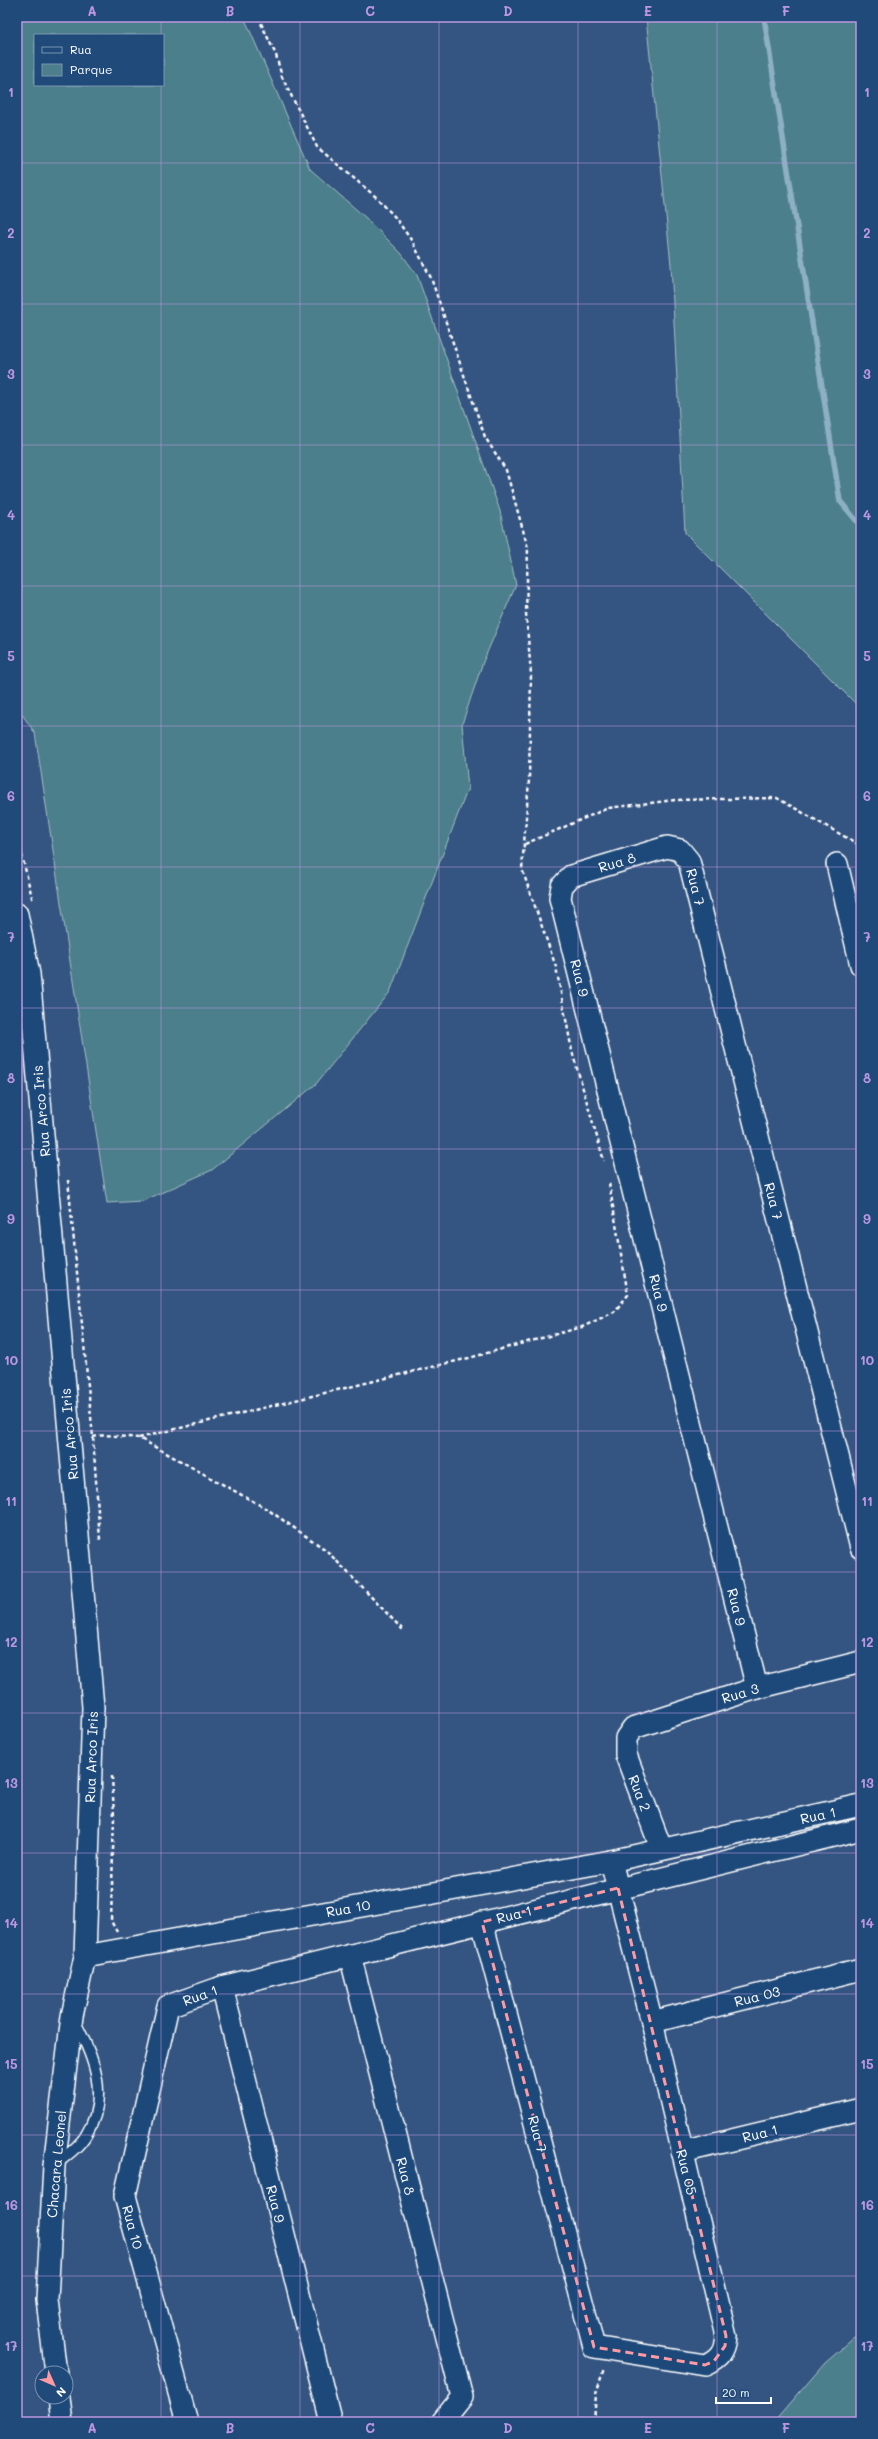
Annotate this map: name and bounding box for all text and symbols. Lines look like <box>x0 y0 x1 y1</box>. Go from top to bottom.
text: A <box>87 2 97 19</box>
text: B <box>226 2 235 19</box>
text: C <box>365 2 375 19</box>
text: D <box>503 2 513 19</box>
text: E <box>644 2 652 19</box>
text: F <box>782 2 790 19</box>
legend <box>34 34 164 86</box>
text: Rua <box>70 41 92 57</box>
text: Parque <box>70 61 113 77</box>
text: 1 <box>8 83 14 100</box>
text: 1 <box>864 83 870 100</box>
text: 2 <box>7 224 15 241</box>
text: 2 <box>863 224 871 241</box>
text: 3 <box>7 365 15 382</box>
text: 3 <box>863 365 871 382</box>
text: 4 <box>7 506 15 523</box>
text: 4 <box>863 506 871 523</box>
text: 5 <box>7 647 15 664</box>
text: 5 <box>863 647 871 664</box>
text: 6 <box>7 787 15 804</box>
text: 6 <box>863 787 871 804</box>
street label: Rua 8 <box>596 847 638 877</box>
street label: Rua 7 <box>682 866 710 908</box>
text: 7 <box>7 928 15 945</box>
text: 7 <box>863 928 871 945</box>
street label: Rua 9 <box>566 957 594 999</box>
street label: Rua Arco Iris <box>28 1064 54 1158</box>
text: 8 <box>7 1069 15 1086</box>
text: 8 <box>863 1069 871 1086</box>
street label: Rua 7 <box>760 1180 788 1222</box>
text: 9 <box>7 1210 15 1227</box>
text: 9 <box>863 1210 871 1227</box>
street label: Rua 9 <box>645 1272 673 1314</box>
text: 10 <box>4 1351 18 1368</box>
text: 10 <box>860 1351 874 1368</box>
street label: Rua Arco Iris <box>56 1387 82 1481</box>
text: 11 <box>5 1492 17 1509</box>
text: 11 <box>861 1492 873 1509</box>
street label: Rua 9 <box>723 1586 751 1628</box>
text: 12 <box>4 1633 18 1650</box>
text: 12 <box>860 1633 874 1650</box>
street label: Rua 3 <box>719 1678 761 1708</box>
street label: Rua Arco Iris <box>80 1711 102 1803</box>
street label: Rua 2 <box>624 1772 656 1814</box>
text: 13 <box>4 1774 18 1791</box>
text: 13 <box>860 1774 874 1791</box>
street label: Rua 1 <box>798 1802 838 1828</box>
street label: Rua 10 <box>324 1895 372 1921</box>
street label: Rua 1 <box>494 1900 534 1928</box>
text: 14 <box>4 1914 18 1931</box>
text: 14 <box>860 1914 874 1931</box>
street label: Rua 1 <box>180 1980 220 2010</box>
street label: Rua 03 <box>732 1981 782 2011</box>
text: 15 <box>4 2055 18 2072</box>
text: 15 <box>860 2055 874 2072</box>
street label: Chacara Leonel <box>42 2109 70 2219</box>
street label: Rua 7 <box>524 2113 552 2155</box>
street label: Rua 1 <box>740 2119 780 2147</box>
street label: Rua 05 <box>672 2147 702 2197</box>
street label: Rua 8 <box>392 2155 420 2197</box>
street label: Rua 9 <box>262 2183 290 2225</box>
text: 16 <box>4 2196 18 2213</box>
text: 16 <box>860 2196 874 2213</box>
street label: Rua 10 <box>118 2203 148 2251</box>
text: 17 <box>4 2337 18 2354</box>
text: 17 <box>860 2337 874 2354</box>
north arrow <box>34 2365 74 2405</box>
scale bar <box>716 2379 771 2405</box>
text: N <box>53 2384 70 2401</box>
text: 20 m <box>722 2384 750 2400</box>
text: A <box>87 2419 97 2436</box>
text: B <box>226 2419 235 2436</box>
text: C <box>365 2419 375 2436</box>
text: D <box>503 2419 513 2436</box>
text: E <box>644 2419 652 2436</box>
text: F <box>782 2419 790 2436</box>

